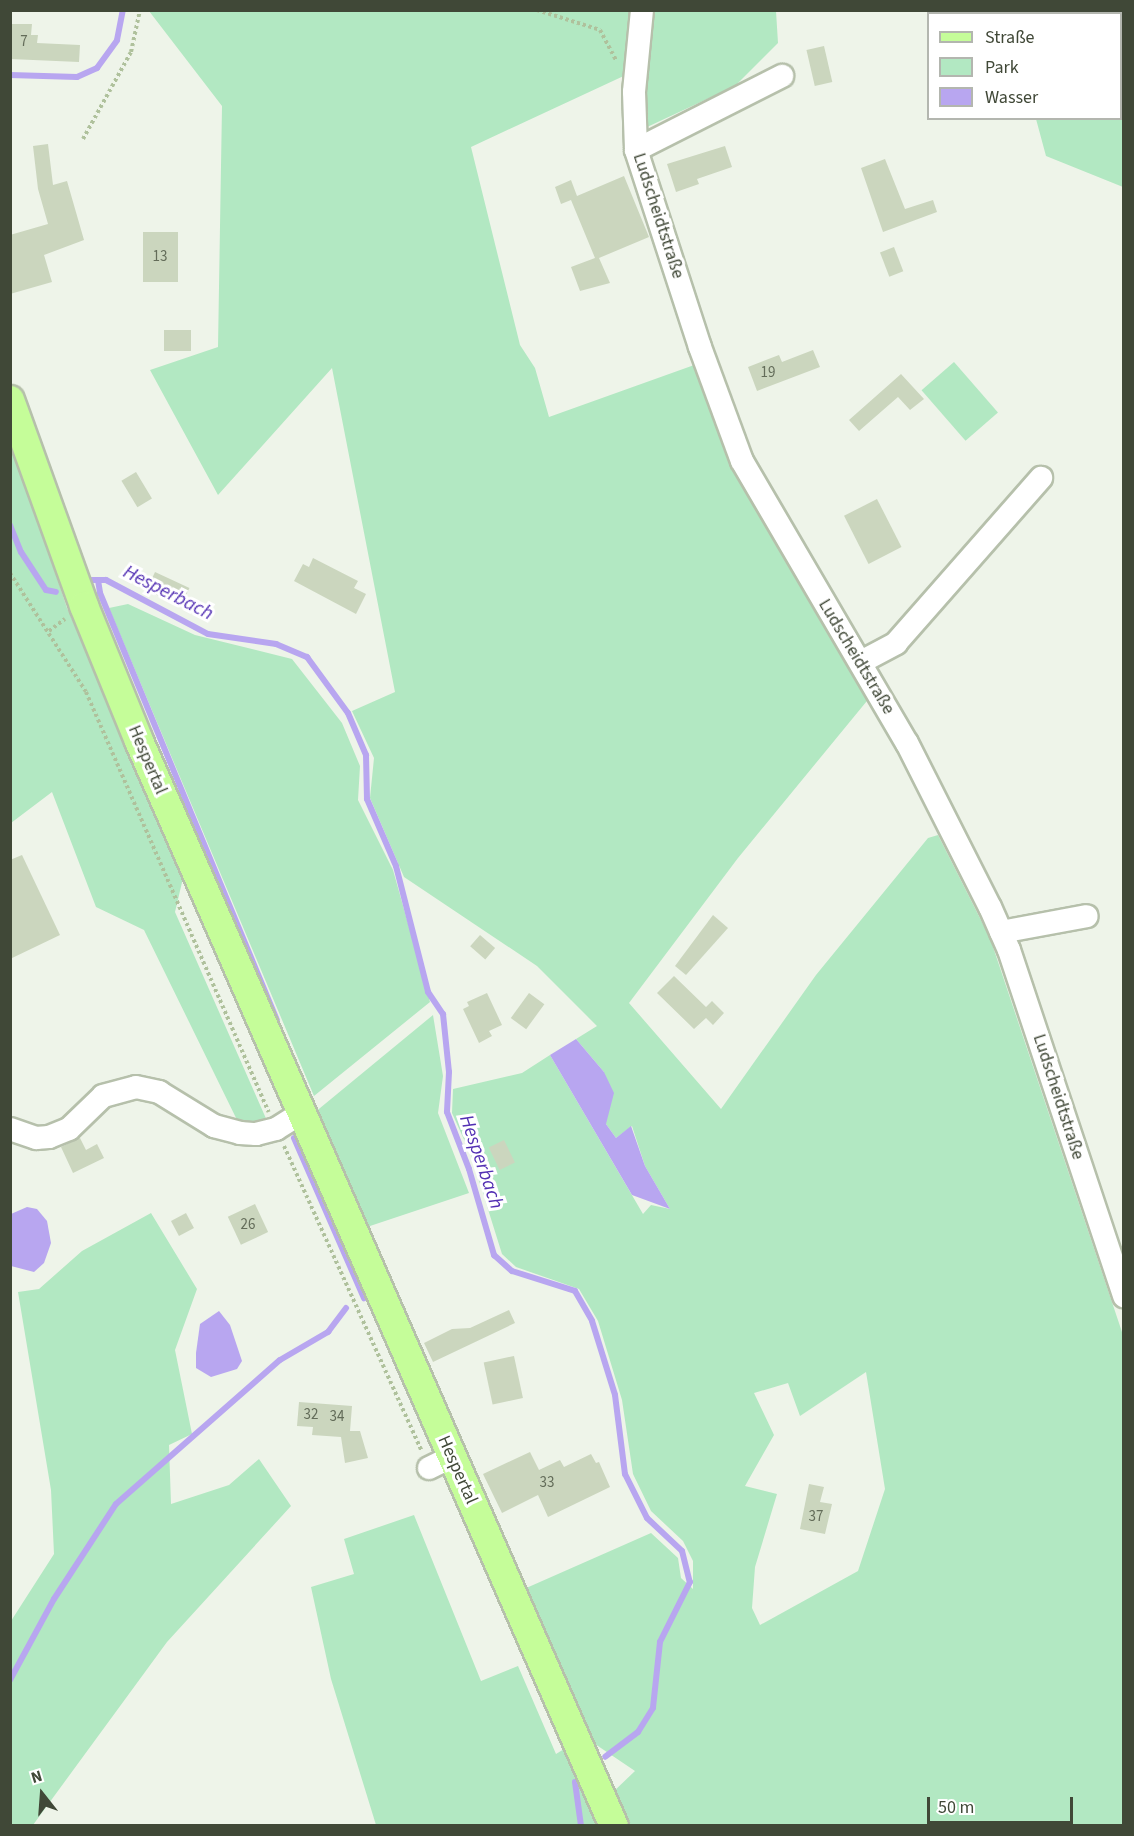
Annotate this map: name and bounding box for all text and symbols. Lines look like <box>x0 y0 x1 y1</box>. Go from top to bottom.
legend <box>927 12 1122 120</box>
text: Straße <box>985 25 1034 50</box>
house number: 7 <box>20 33 28 51</box>
text: Park <box>985 55 1019 80</box>
text: Wasser <box>985 85 1038 110</box>
street label: Ludscheidtstraße <box>628 151 688 281</box>
house number: 13 <box>153 248 167 266</box>
house number: 19 <box>761 364 775 382</box>
water label: Hesperbach <box>119 560 217 626</box>
street label: Ludscheidtstraße <box>813 595 899 719</box>
street label: Hespertal <box>123 722 171 798</box>
street label: Ludscheidtstraße <box>1028 1032 1088 1162</box>
water label: Hesperbach <box>454 1112 508 1212</box>
house number: 26 <box>241 1216 255 1234</box>
house number: 32 <box>304 1406 318 1424</box>
house number: 34 <box>330 1408 344 1426</box>
street label: Hespertal <box>432 1432 482 1508</box>
house number: 33 <box>540 1474 554 1492</box>
house number: 37 <box>809 1508 823 1526</box>
north arrow <box>12 1764 72 1824</box>
text: N <box>28 1765 45 1789</box>
scale bar <box>930 1785 1076 1823</box>
text: 50 m <box>938 1795 974 1820</box>

